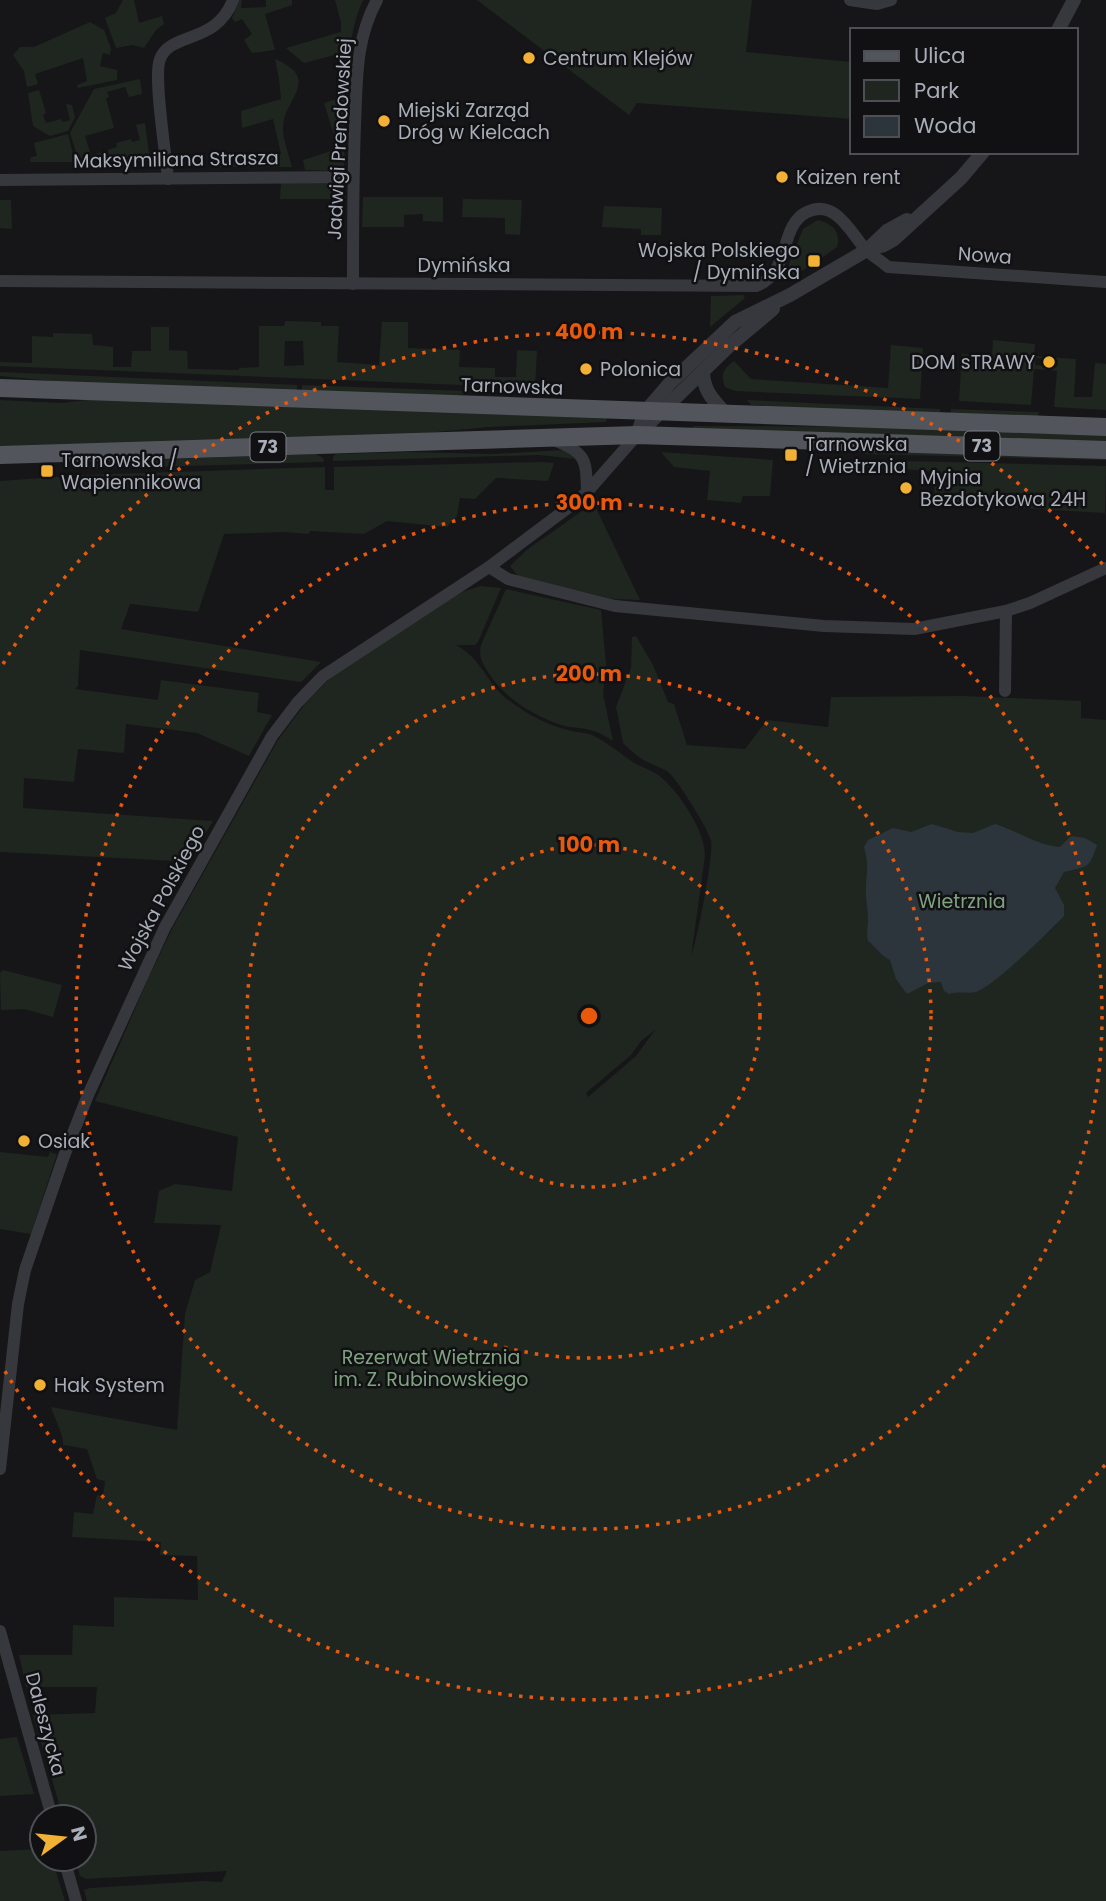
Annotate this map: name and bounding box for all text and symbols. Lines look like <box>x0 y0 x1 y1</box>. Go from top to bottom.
legend <box>850 28 1078 154</box>
street label: Jadwigi Prendowskiej <box>321 37 358 241</box>
text: Ulica <box>914 41 965 70</box>
place label: Centrum Klejów <box>543 45 693 72</box>
marker: Centrum Klejów <box>521 50 537 66</box>
text: Park <box>914 76 959 105</box>
place label: Miejski Zarząd Dróg w Kielcach <box>398 97 550 146</box>
text: Woda <box>914 111 976 140</box>
marker: Miejski Zarząd Dróg w Kielcach <box>376 113 392 129</box>
street label: Maksymiliana Strasza <box>73 144 279 175</box>
place label: Kaizen rent <box>796 164 901 191</box>
marker: Kaizen rent <box>774 169 790 185</box>
place label: Wojska Polskiego / Dymińska <box>638 237 800 286</box>
street label: Nowa <box>957 240 1013 271</box>
street label: Dymińska <box>417 252 511 279</box>
marker: Wojska Polskiego / Dymińska <box>806 253 822 269</box>
text: 400 m <box>555 317 623 346</box>
place label: DOM sTRAWY <box>911 349 1035 376</box>
marker: DOM sTRAWY <box>1041 354 1057 370</box>
place label: Polonica <box>600 356 681 383</box>
marker: Polonica <box>578 361 594 377</box>
street label: Tarnowska <box>460 371 564 402</box>
place label: Tarnowska / Wietrznia <box>805 431 908 480</box>
road number: 73 <box>250 432 286 462</box>
road number: 73 <box>964 432 1000 461</box>
place label: Tarnowska / Wapiennikowa <box>61 447 201 496</box>
marker: Tarnowska / Wietrznia <box>783 447 799 463</box>
marker: Tarnowska / Wapiennikowa <box>39 463 55 479</box>
place label: Myjnia Bezdotykowa 24H <box>920 464 1086 513</box>
marker: Myjnia Bezdotykowa 24H <box>898 480 914 496</box>
text: 300 m <box>556 488 622 517</box>
text: 200 m <box>556 659 622 688</box>
street label: Wojska Polskiego <box>111 820 211 976</box>
text: 100 m <box>558 830 620 859</box>
park label: Wietrznia <box>918 888 1006 915</box>
centre of rings <box>577 1004 601 1028</box>
place label: Osiak <box>38 1128 90 1155</box>
marker: Osiak <box>16 1133 32 1149</box>
park label: Rezerwat Wietrznia im. Z. Rubinowskiego <box>334 1344 528 1393</box>
place label: Hak System <box>54 1372 165 1399</box>
marker: Hak System <box>32 1377 48 1393</box>
street label: Daleszycka <box>19 1669 72 1779</box>
north arrow <box>28 1803 98 1873</box>
text: N <box>64 1823 94 1844</box>

